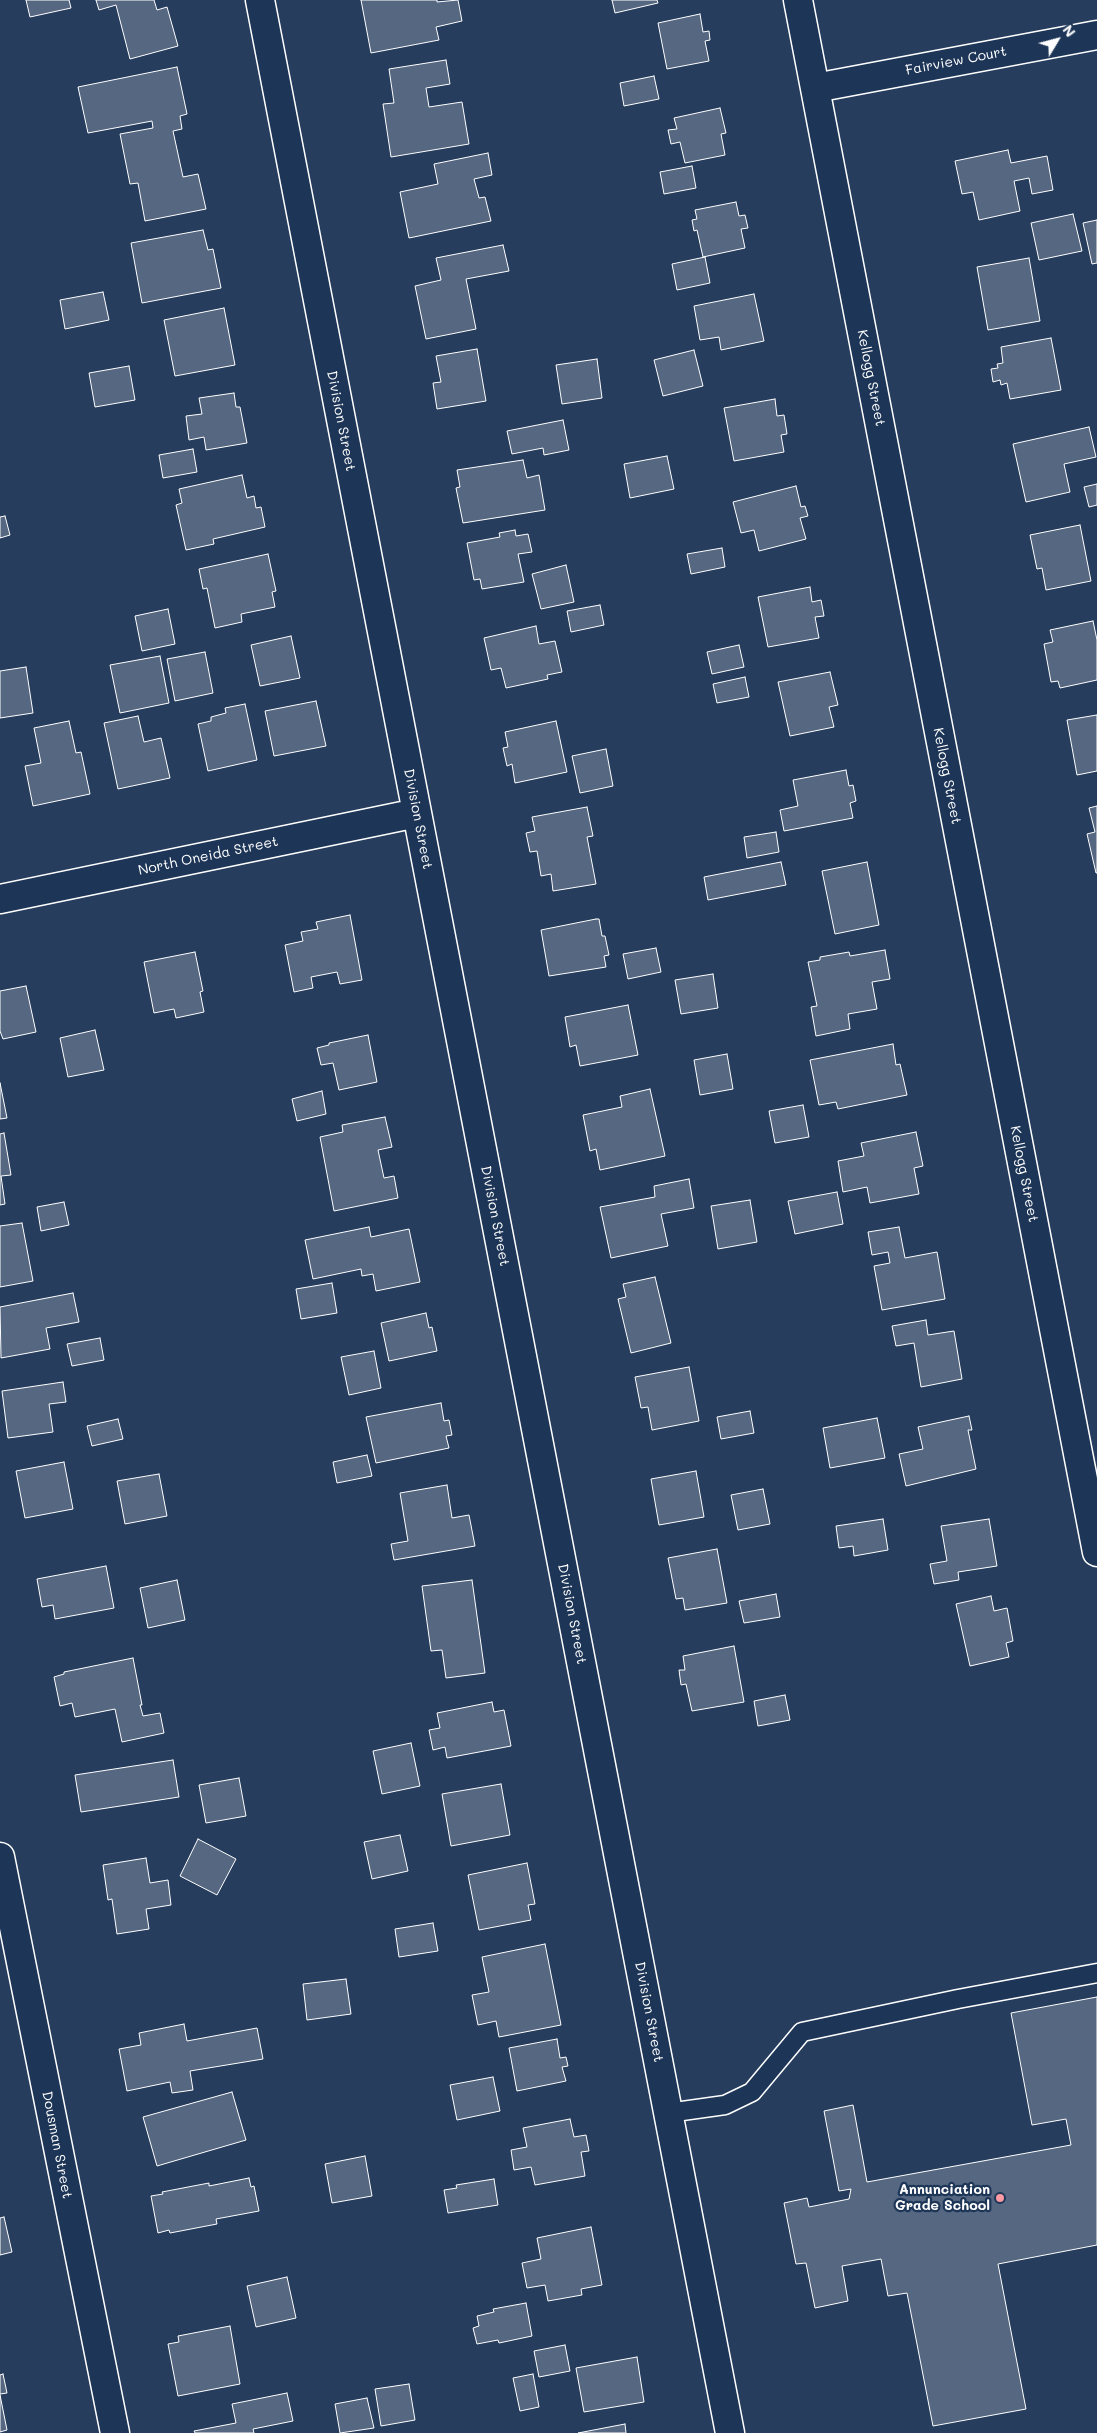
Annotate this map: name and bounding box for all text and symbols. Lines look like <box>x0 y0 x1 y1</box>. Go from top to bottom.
north arrow <box>1032 15 1082 65</box>
text: N <box>1059 21 1080 41</box>
street label: Fairview Court <box>904 43 1008 79</box>
street label: Kellogg Street <box>853 328 889 428</box>
street label: Division Street <box>323 369 359 473</box>
street label: Kellogg Street <box>929 726 965 826</box>
street label: Division Street <box>400 767 436 871</box>
street label: North Oneida Street <box>136 833 280 879</box>
street label: Kellogg Street <box>1006 1124 1042 1224</box>
street label: Division Street <box>477 1164 513 1268</box>
street label: Division Street <box>554 1562 590 1666</box>
street label: Division Street <box>631 1960 667 2064</box>
street label: Dousman Street <box>38 2090 76 2200</box>
place label: Annunciation Grade School <box>895 2182 990 2214</box>
marker: Annunciation Grade School <box>994 2192 1006 2204</box>

